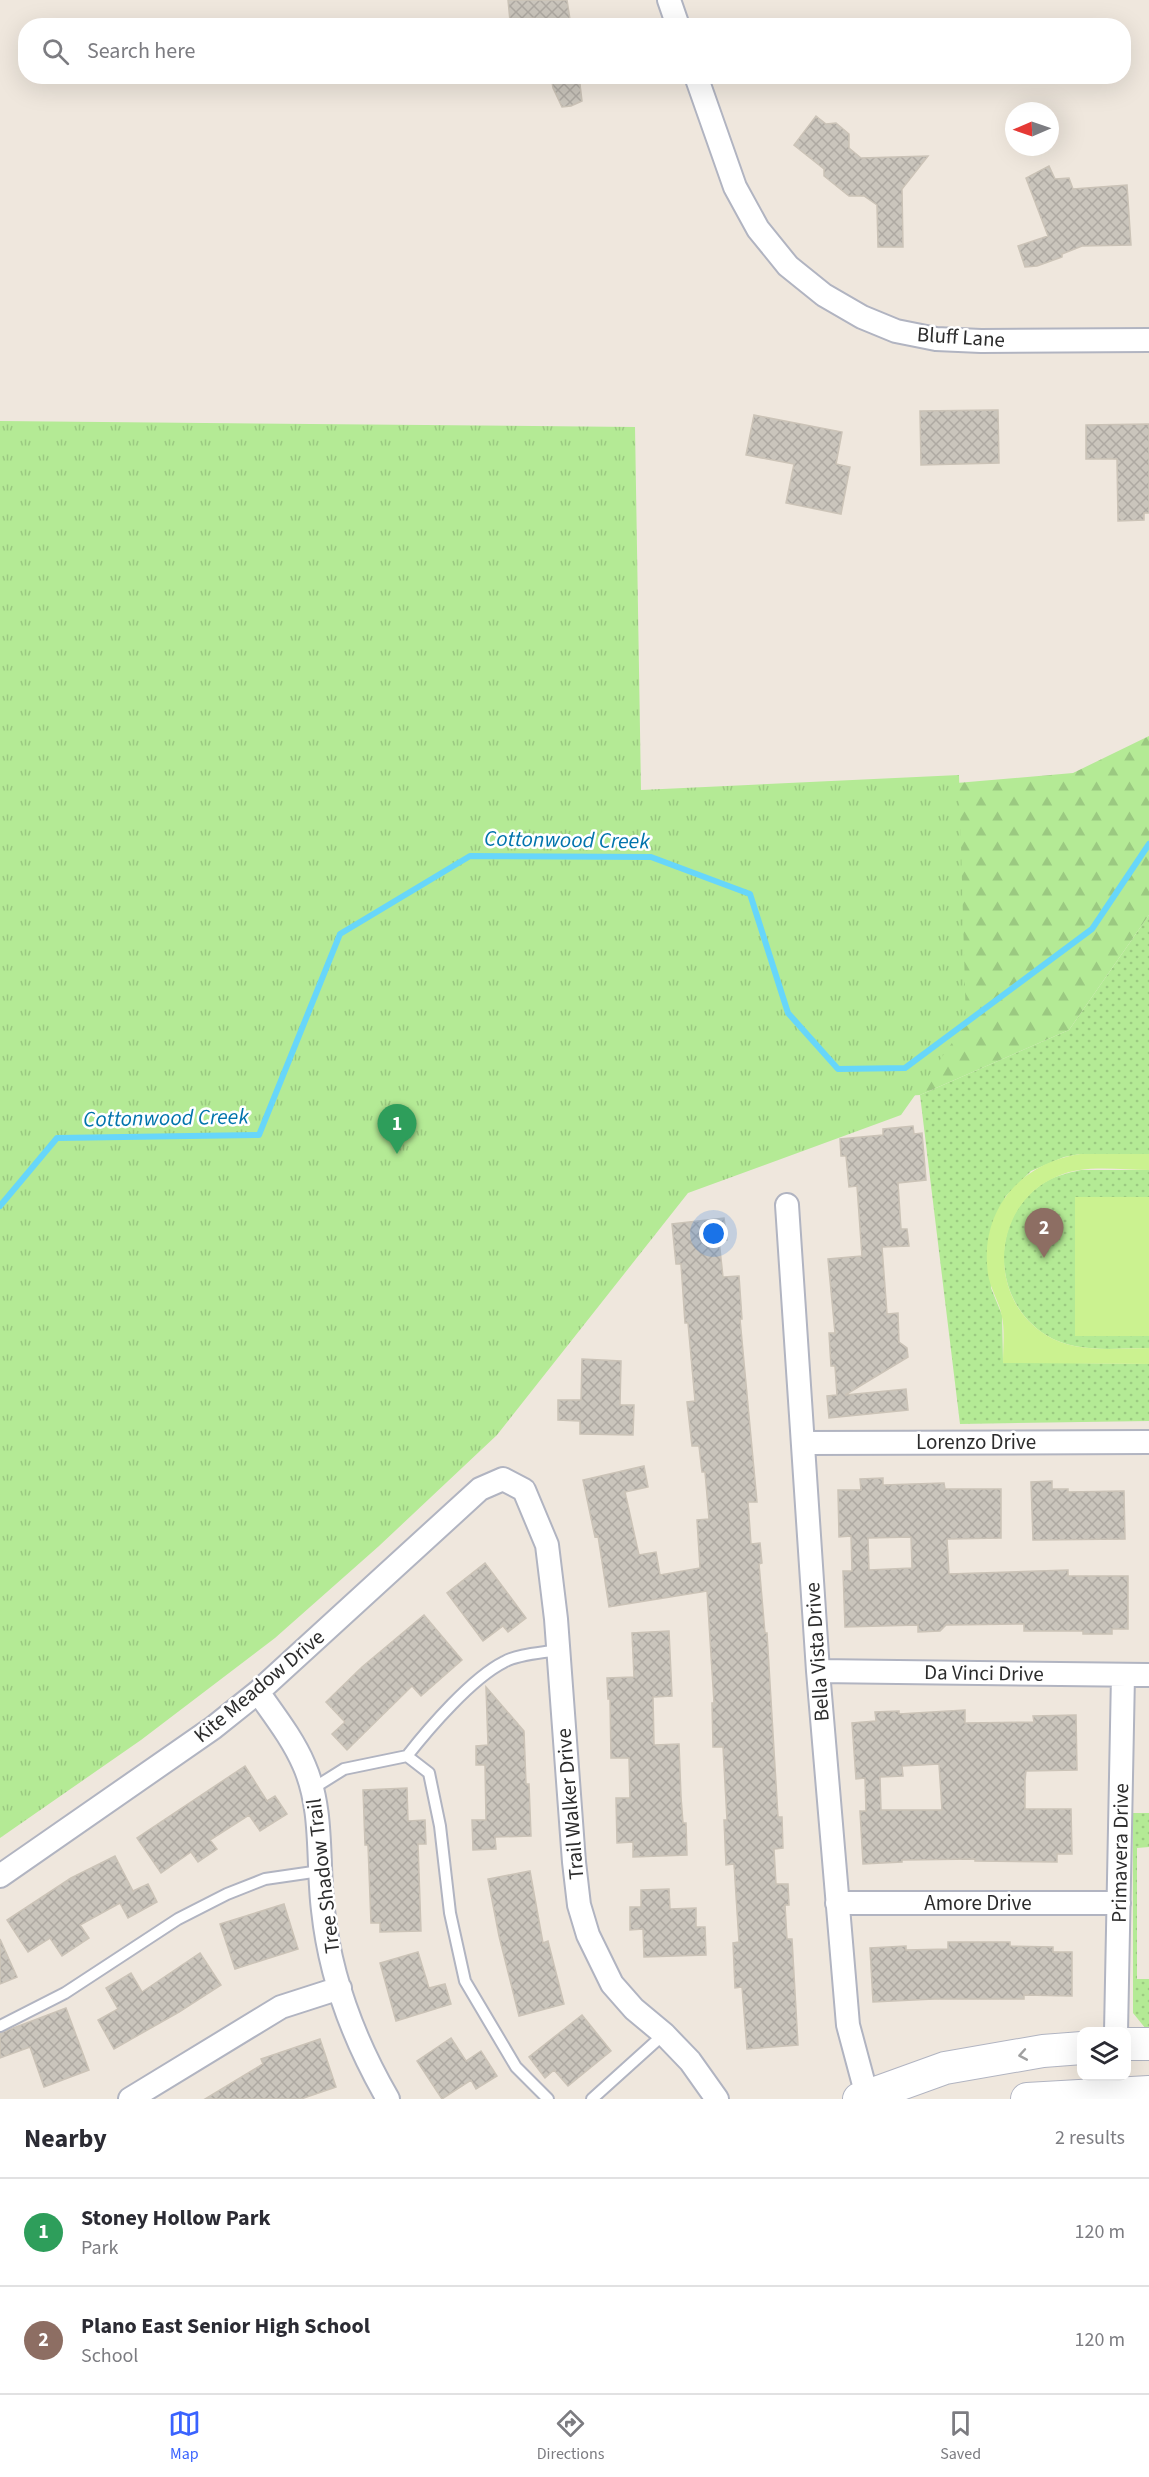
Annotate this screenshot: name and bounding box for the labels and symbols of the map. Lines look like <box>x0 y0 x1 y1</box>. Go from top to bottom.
north arrow <box>1005 102 1059 156</box>
street label: Bluff Lane <box>916 319 1006 355</box>
water label: Cottonwood Creek <box>484 823 651 857</box>
water label: Cottonwood Creek <box>83 1101 250 1135</box>
pin: 1 <box>378 1104 416 1154</box>
pin: 2 <box>1024 1208 1064 1258</box>
your location <box>699 1219 728 1248</box>
street label: Lorenzo Drive <box>916 1427 1036 1457</box>
street label: Bella Vista Drive <box>797 1581 837 1723</box>
street label: Kite Meadow Drive <box>187 1622 331 1750</box>
street label: Da Vinci Drive <box>924 1657 1044 1689</box>
street label: Trail Walker Drive <box>548 1727 592 1881</box>
street label: Primavera Drive <box>1104 1783 1136 1923</box>
street label: Tree Shadow Trail <box>299 1797 347 1955</box>
street label: Amore Drive <box>924 1888 1032 1918</box>
one-way arrow <box>1019 2048 1028 2060</box>

